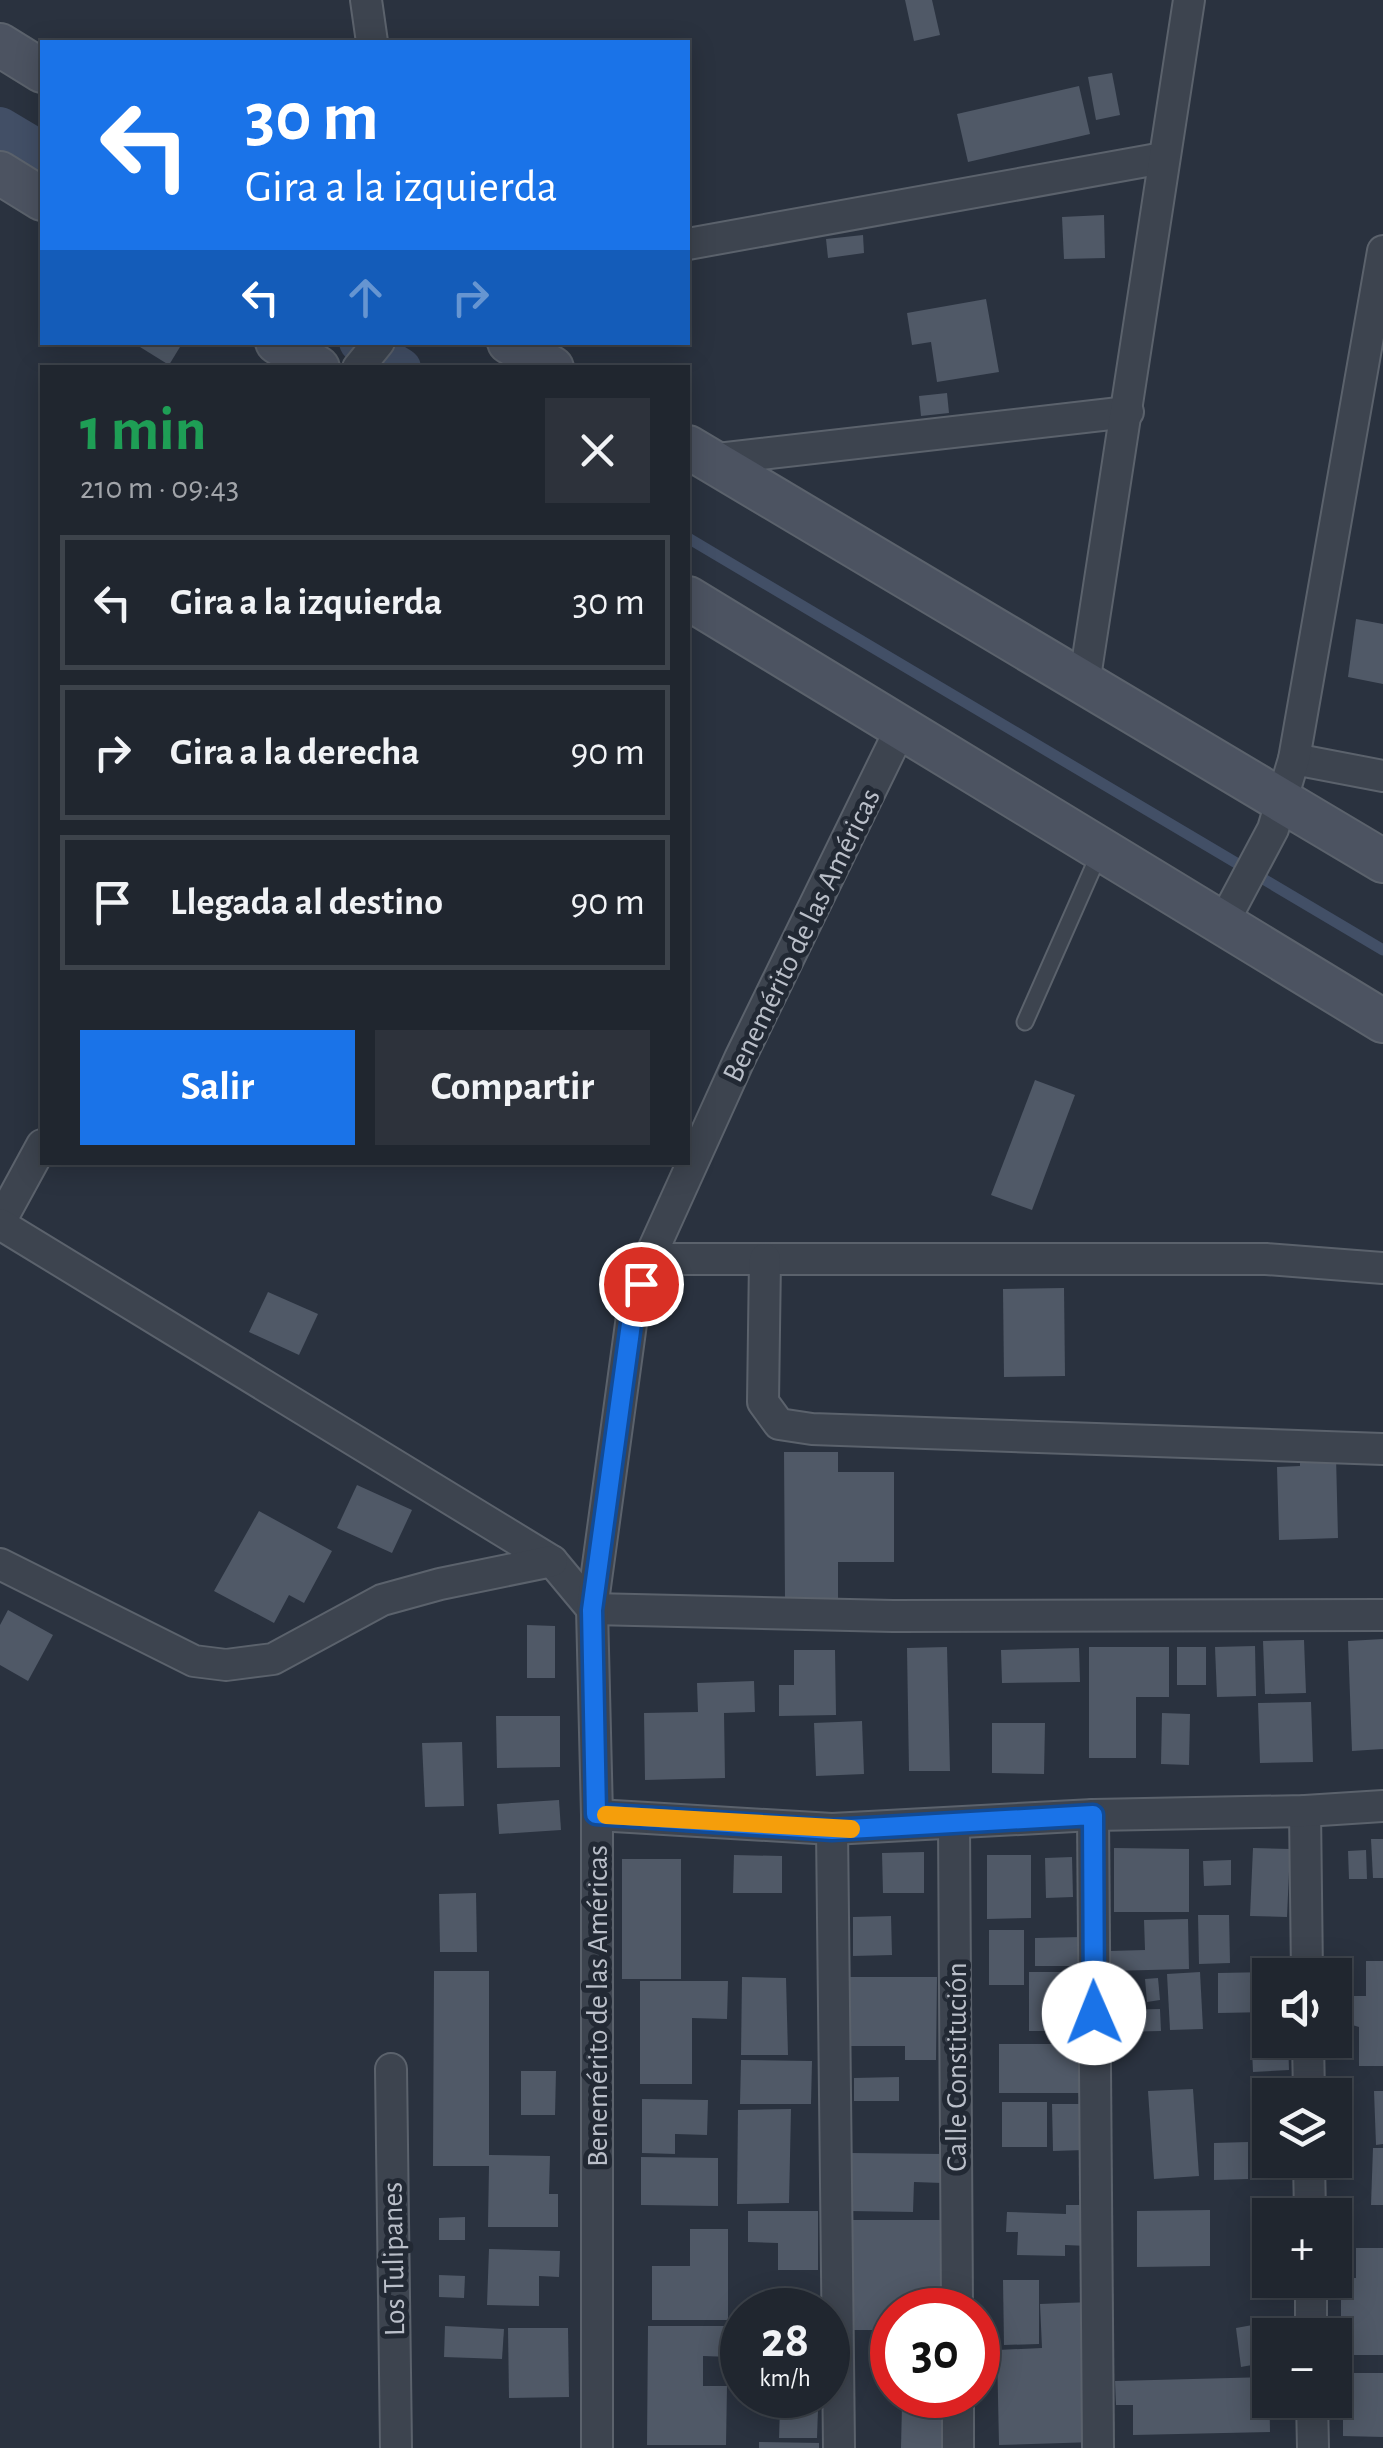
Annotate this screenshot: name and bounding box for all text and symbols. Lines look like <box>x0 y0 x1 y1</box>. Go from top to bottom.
icon: left <box>80 80 210 210</box>
text: 30 m <box>245 83 379 153</box>
text: Gira a la izquierda <box>245 165 558 210</box>
icon: left <box>233 270 288 325</box>
icon: ahead <box>338 270 393 325</box>
icon: right <box>443 270 498 325</box>
button: close <box>545 398 650 503</box>
text: 1 min <box>80 401 206 461</box>
text: 210 m · 09:43 <box>80 472 239 504</box>
icon: left <box>85 575 140 630</box>
text: Gira a la izquierda <box>170 584 442 622</box>
text: 30 m <box>573 584 645 622</box>
icon: right <box>85 725 140 780</box>
text: Gira a la derecha <box>170 734 420 772</box>
text: 90 m <box>570 734 645 772</box>
street label: Benemérito de las Américas <box>718 784 886 1087</box>
icon: arrive <box>85 875 140 930</box>
text: Llegada al destino <box>170 884 443 922</box>
text: 90 m <box>570 884 645 922</box>
button: Salir <box>80 1030 355 1145</box>
button: Compartir <box>375 1030 650 1145</box>
pin <box>599 1242 684 1327</box>
icon: arrive <box>614 1257 669 1312</box>
street label: Benemérito de las Américas <box>583 1845 613 2167</box>
map controls <box>1252 1958 1352 2418</box>
button: sound <box>1252 1958 1352 2058</box>
position arrow <box>1042 1961 1146 2065</box>
street label: Calle Constitución <box>942 1962 972 2172</box>
button: layers <box>1252 2078 1352 2178</box>
street label: Los Tulipanes <box>378 2181 410 2336</box>
button: + <box>1252 2198 1352 2298</box>
speed limit sign: 30 <box>870 2288 1000 2418</box>
text: 28 <box>761 2316 809 2366</box>
button: − <box>1252 2318 1352 2418</box>
text: km/h <box>759 2366 811 2391</box>

